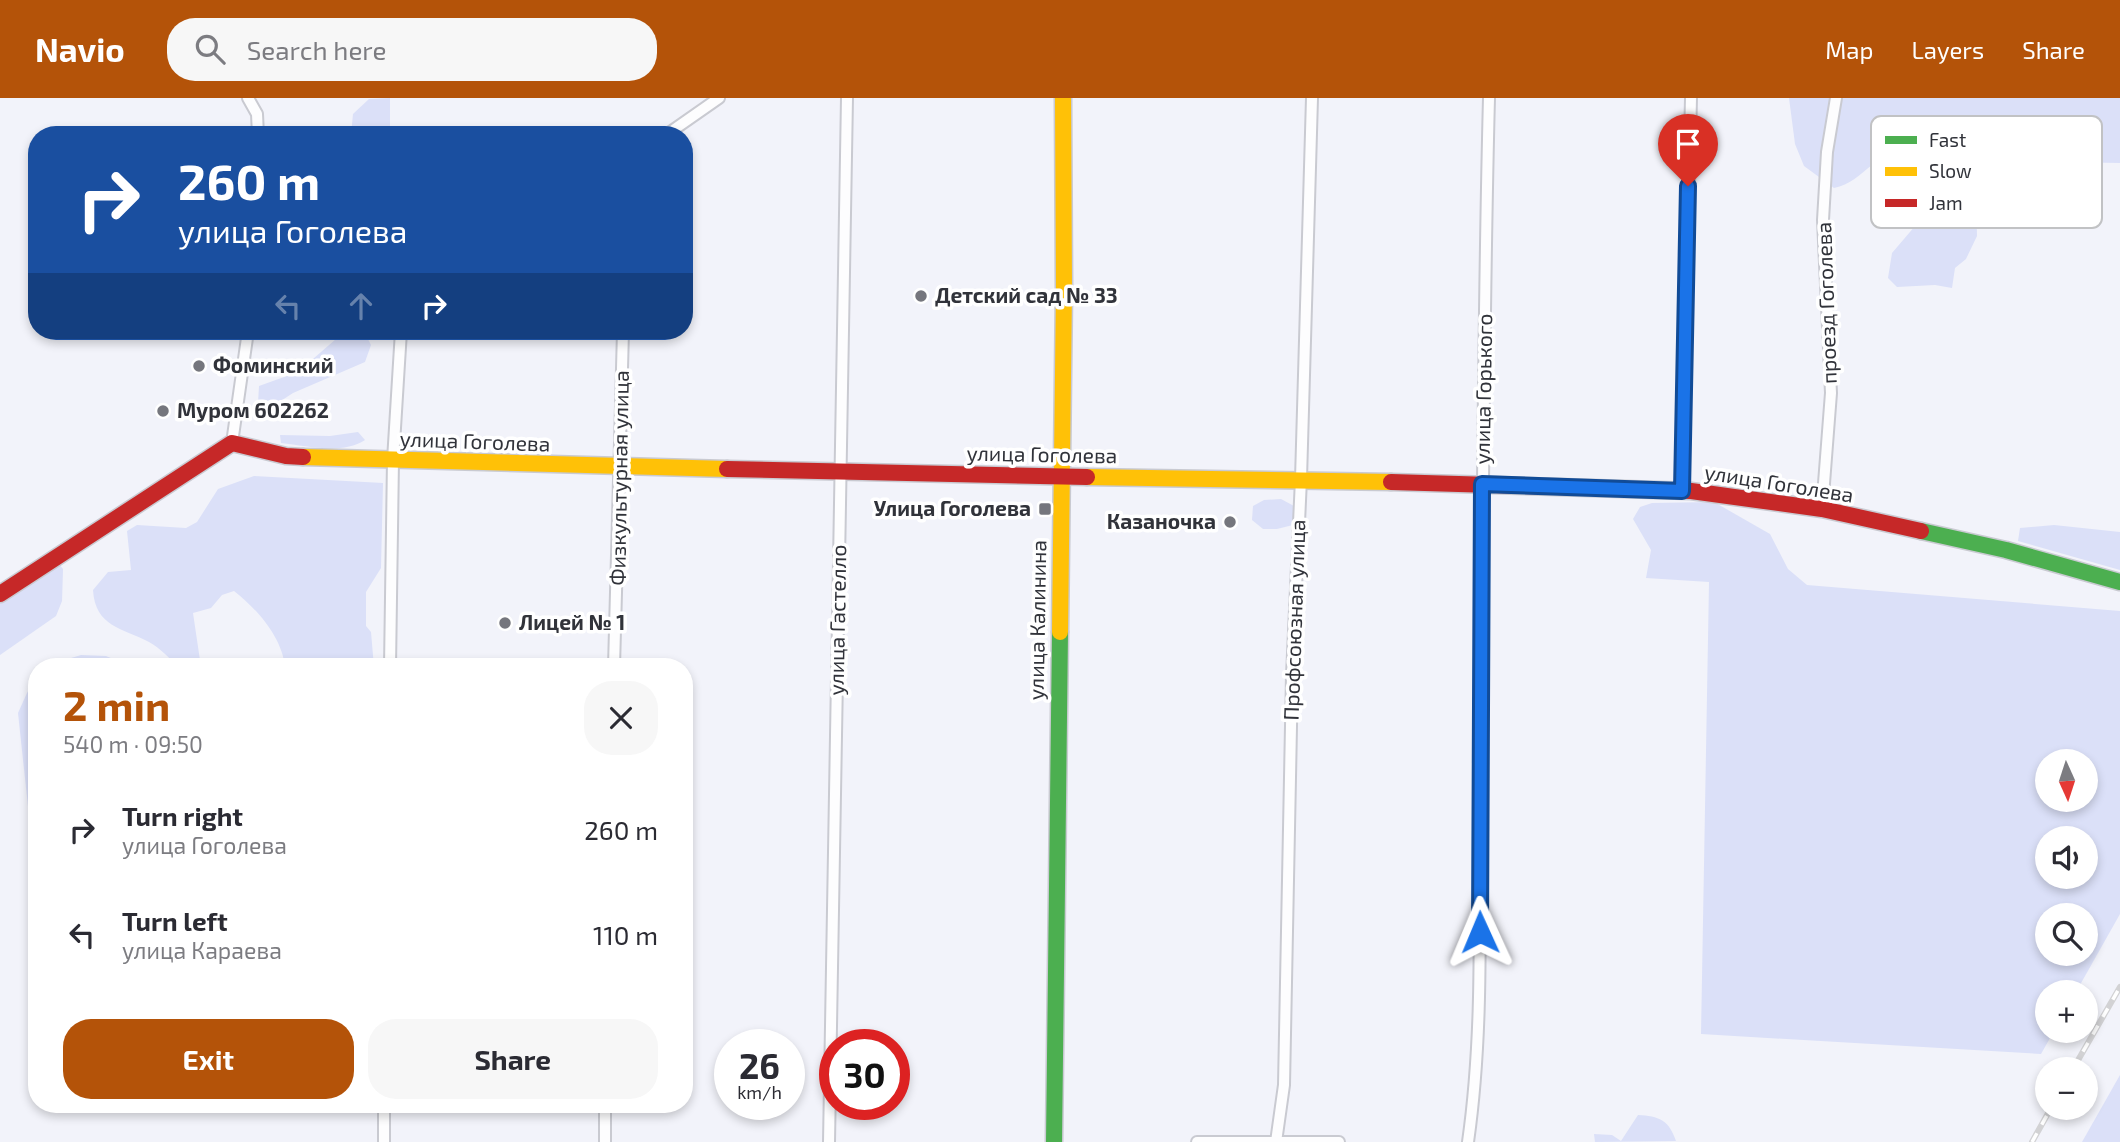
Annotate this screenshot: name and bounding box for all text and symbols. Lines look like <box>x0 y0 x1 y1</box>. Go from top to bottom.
search box <box>167 18 657 81</box>
text: Navio <box>35 29 125 69</box>
icon: search <box>191 30 229 68</box>
text: Search here <box>247 34 386 65</box>
text: Map <box>1825 35 1873 64</box>
text: Layers <box>1911 35 1984 64</box>
text: Share <box>2022 35 2085 64</box>
pin <box>1658 114 1718 186</box>
legend <box>1871 116 2102 228</box>
icon: arrive <box>1669 125 1707 163</box>
text: Fast <box>1929 128 1966 151</box>
text: 260 m <box>178 151 320 210</box>
icon: right <box>63 154 154 245</box>
text: Slow <box>1929 159 1972 182</box>
text: Jam <box>1929 191 1963 214</box>
text: улица Гоголева <box>178 211 408 249</box>
street label: проезд Гоголева <box>1810 222 1841 385</box>
place label: Детский сад № 33 <box>935 282 1118 307</box>
icon: left <box>269 287 307 325</box>
icon: ahead <box>342 287 380 325</box>
icon: right <box>415 287 453 325</box>
marker: Детский сад № 33 <box>913 288 929 304</box>
street label: улица Горького <box>1469 313 1497 465</box>
place label: Фоминский <box>213 352 333 377</box>
marker: Фоминский <box>191 358 207 374</box>
street label: Физкультурная улица <box>604 370 634 586</box>
place label: Муром 602262 <box>177 397 329 422</box>
marker: Муром 602262 <box>155 403 171 419</box>
street label: улица Гоголева <box>399 425 551 457</box>
street label: улица Гоголева <box>966 440 1118 468</box>
street label: улица Гоголева <box>1703 458 1856 508</box>
place label: Улица Гоголева <box>874 495 1031 520</box>
marker: Улица Гоголева <box>1037 501 1053 517</box>
place label: Казаночка <box>1107 508 1216 533</box>
marker: Казаночка <box>1222 514 1238 530</box>
street label: Профсоюзная улица <box>1277 519 1311 721</box>
street label: улица Калинина <box>1023 540 1051 700</box>
street label: улица Гастелло <box>823 544 851 696</box>
place label: Лицей № 1 <box>519 609 625 634</box>
marker: Лицей № 1 <box>497 615 513 631</box>
text: 2 min <box>63 679 170 729</box>
button: close <box>584 681 658 755</box>
text: 540 m · 09:50 <box>63 730 203 758</box>
north arrow <box>2035 749 2098 812</box>
map controls <box>2035 749 2098 1120</box>
text: Turn right <box>122 800 243 831</box>
icon: right <box>63 811 101 849</box>
text: 260 m <box>584 814 658 845</box>
button: sound <box>2035 826 2098 889</box>
text: улица Гоголева <box>122 831 287 859</box>
position arrow <box>1443 895 1517 969</box>
button: search <box>2035 903 2098 966</box>
text: Turn left <box>122 905 228 936</box>
icon: left <box>63 916 101 954</box>
text: 110 m <box>593 919 658 950</box>
text: улица Караева <box>122 936 282 964</box>
button: + <box>2035 980 2098 1043</box>
button: Exit <box>63 1019 354 1099</box>
button: Share <box>368 1019 658 1099</box>
speed limit sign: 30 <box>819 1029 910 1120</box>
text: 26 <box>739 1044 780 1086</box>
button: − <box>2035 1057 2098 1120</box>
text: km/h <box>737 1081 782 1103</box>

